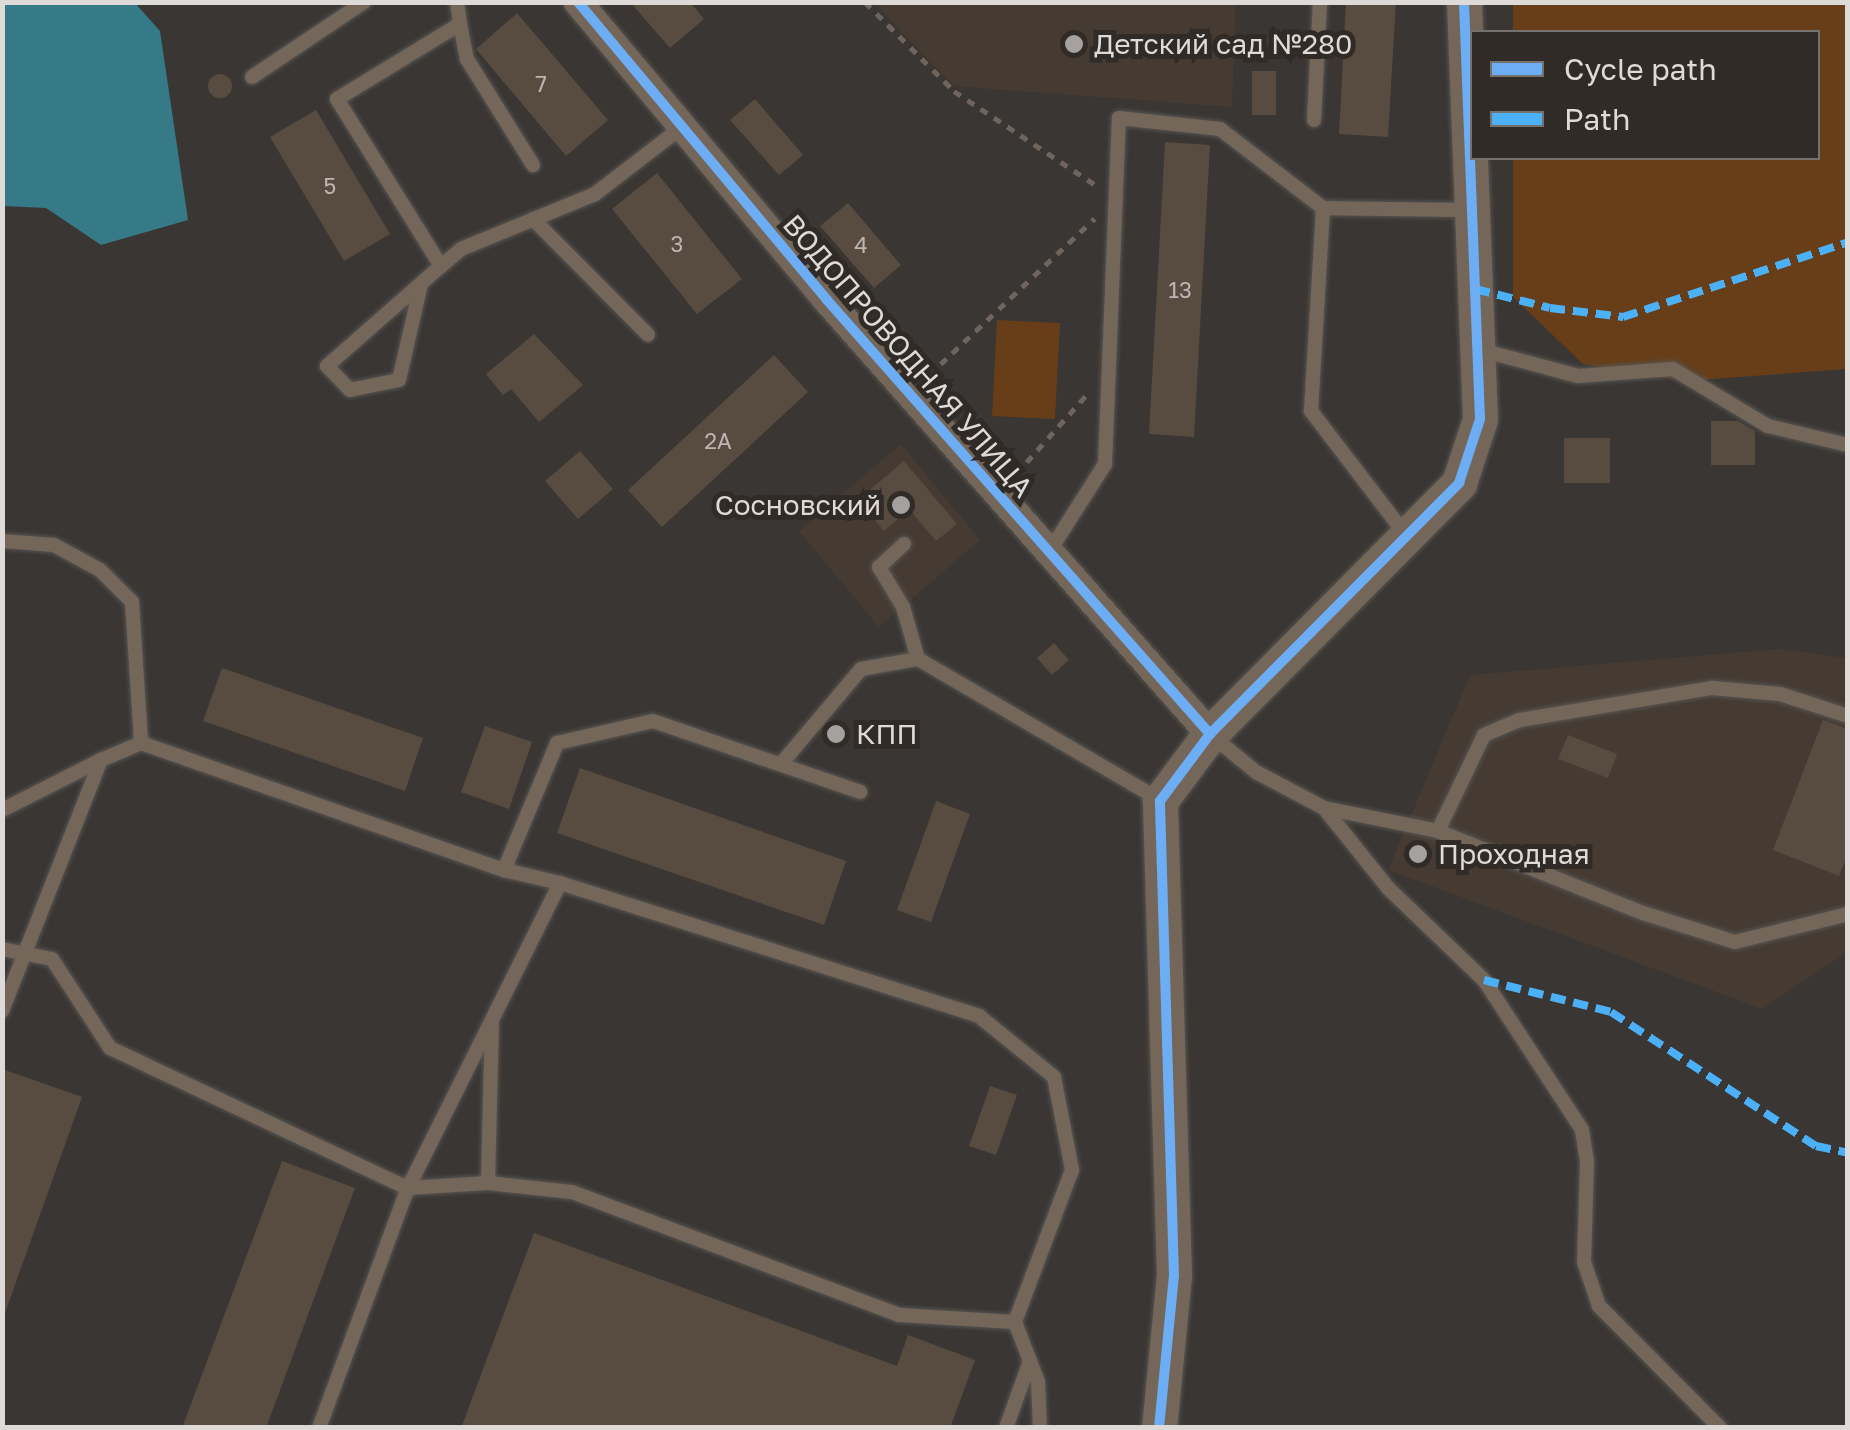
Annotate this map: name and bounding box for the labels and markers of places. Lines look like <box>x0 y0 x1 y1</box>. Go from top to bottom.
place label: Детский сад №280 <box>1094 27 1352 61</box>
marker: Детский сад №280 <box>1063 33 1085 55</box>
place label: Сосновский <box>715 488 881 522</box>
marker: Сосновский <box>890 494 912 516</box>
place label: КПП <box>856 717 918 751</box>
marker: КПП <box>825 723 847 745</box>
place label: Проходная <box>1438 837 1590 871</box>
marker: Проходная <box>1407 843 1429 865</box>

